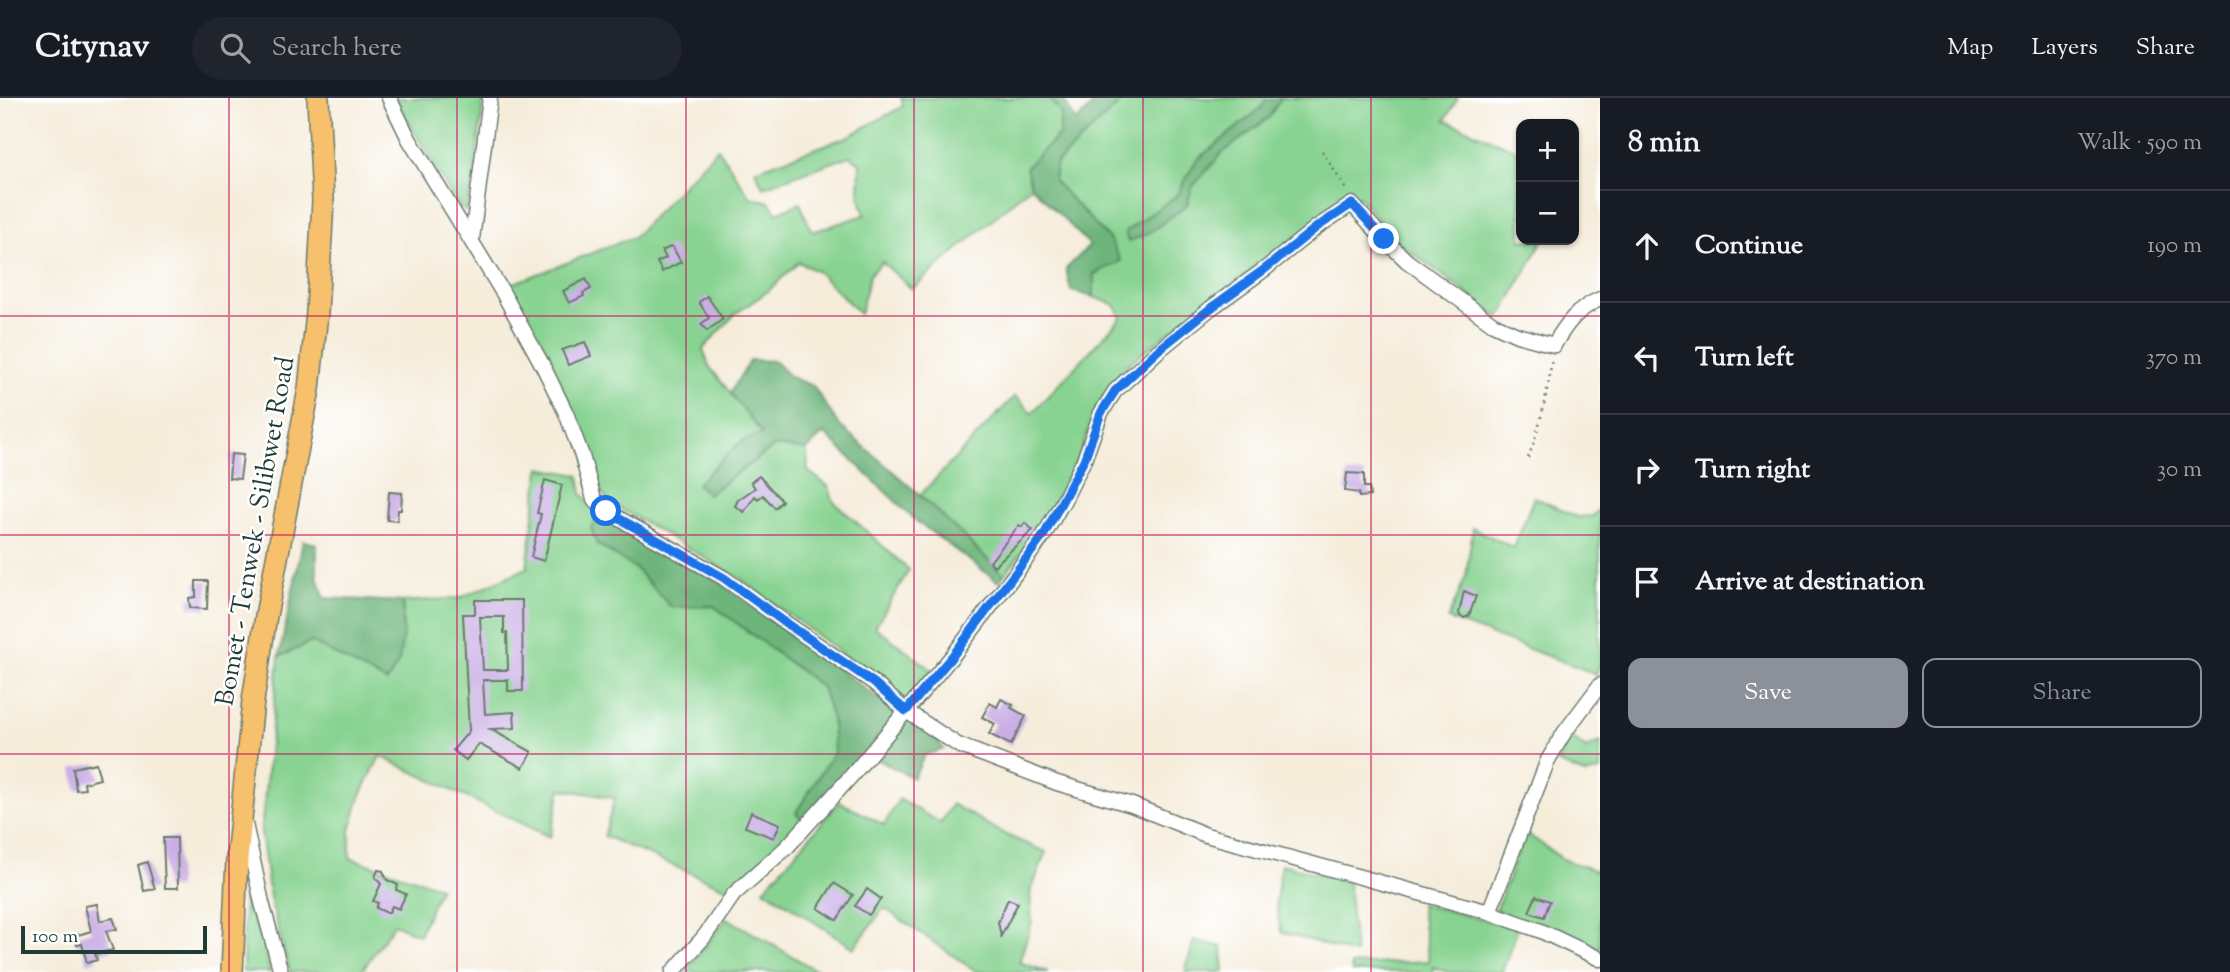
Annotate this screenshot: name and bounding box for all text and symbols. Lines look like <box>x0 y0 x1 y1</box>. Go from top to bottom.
search box <box>192 17 682 80</box>
text: Citynav <box>35 24 150 72</box>
icon: search <box>216 29 254 67</box>
text: Search here <box>272 30 402 67</box>
text: Map <box>1947 31 1993 65</box>
text: Layers <box>2031 31 2098 65</box>
text: Share <box>2136 31 2195 65</box>
map controls <box>1516 119 1579 245</box>
button: + <box>1516 119 1579 182</box>
text: 8 min <box>1628 122 1700 165</box>
text: Walk · 590 m <box>2077 127 2202 160</box>
button: − <box>1516 182 1579 245</box>
route end <box>1368 223 1399 254</box>
icon: ahead <box>1628 227 1666 265</box>
text: Continue <box>1695 228 1803 265</box>
text: 190 m <box>2147 230 2202 263</box>
icon: left <box>1628 339 1666 377</box>
text: Turn left <box>1695 340 1794 377</box>
text: 370 m <box>2146 342 2202 375</box>
street label: Bomet - Tenwek - Silibwet Road <box>207 353 306 709</box>
icon: right <box>1628 451 1666 489</box>
text: Turn right <box>1695 452 1810 489</box>
text: 30 m <box>2157 454 2202 487</box>
route start <box>590 495 621 526</box>
icon: arrive <box>1628 563 1666 601</box>
text: Arrive at destination <box>1695 564 1925 601</box>
button: Save <box>1628 658 1908 728</box>
button: Share <box>1922 658 2202 728</box>
scale bar <box>21 923 206 955</box>
text: 100 m <box>32 924 78 951</box>

